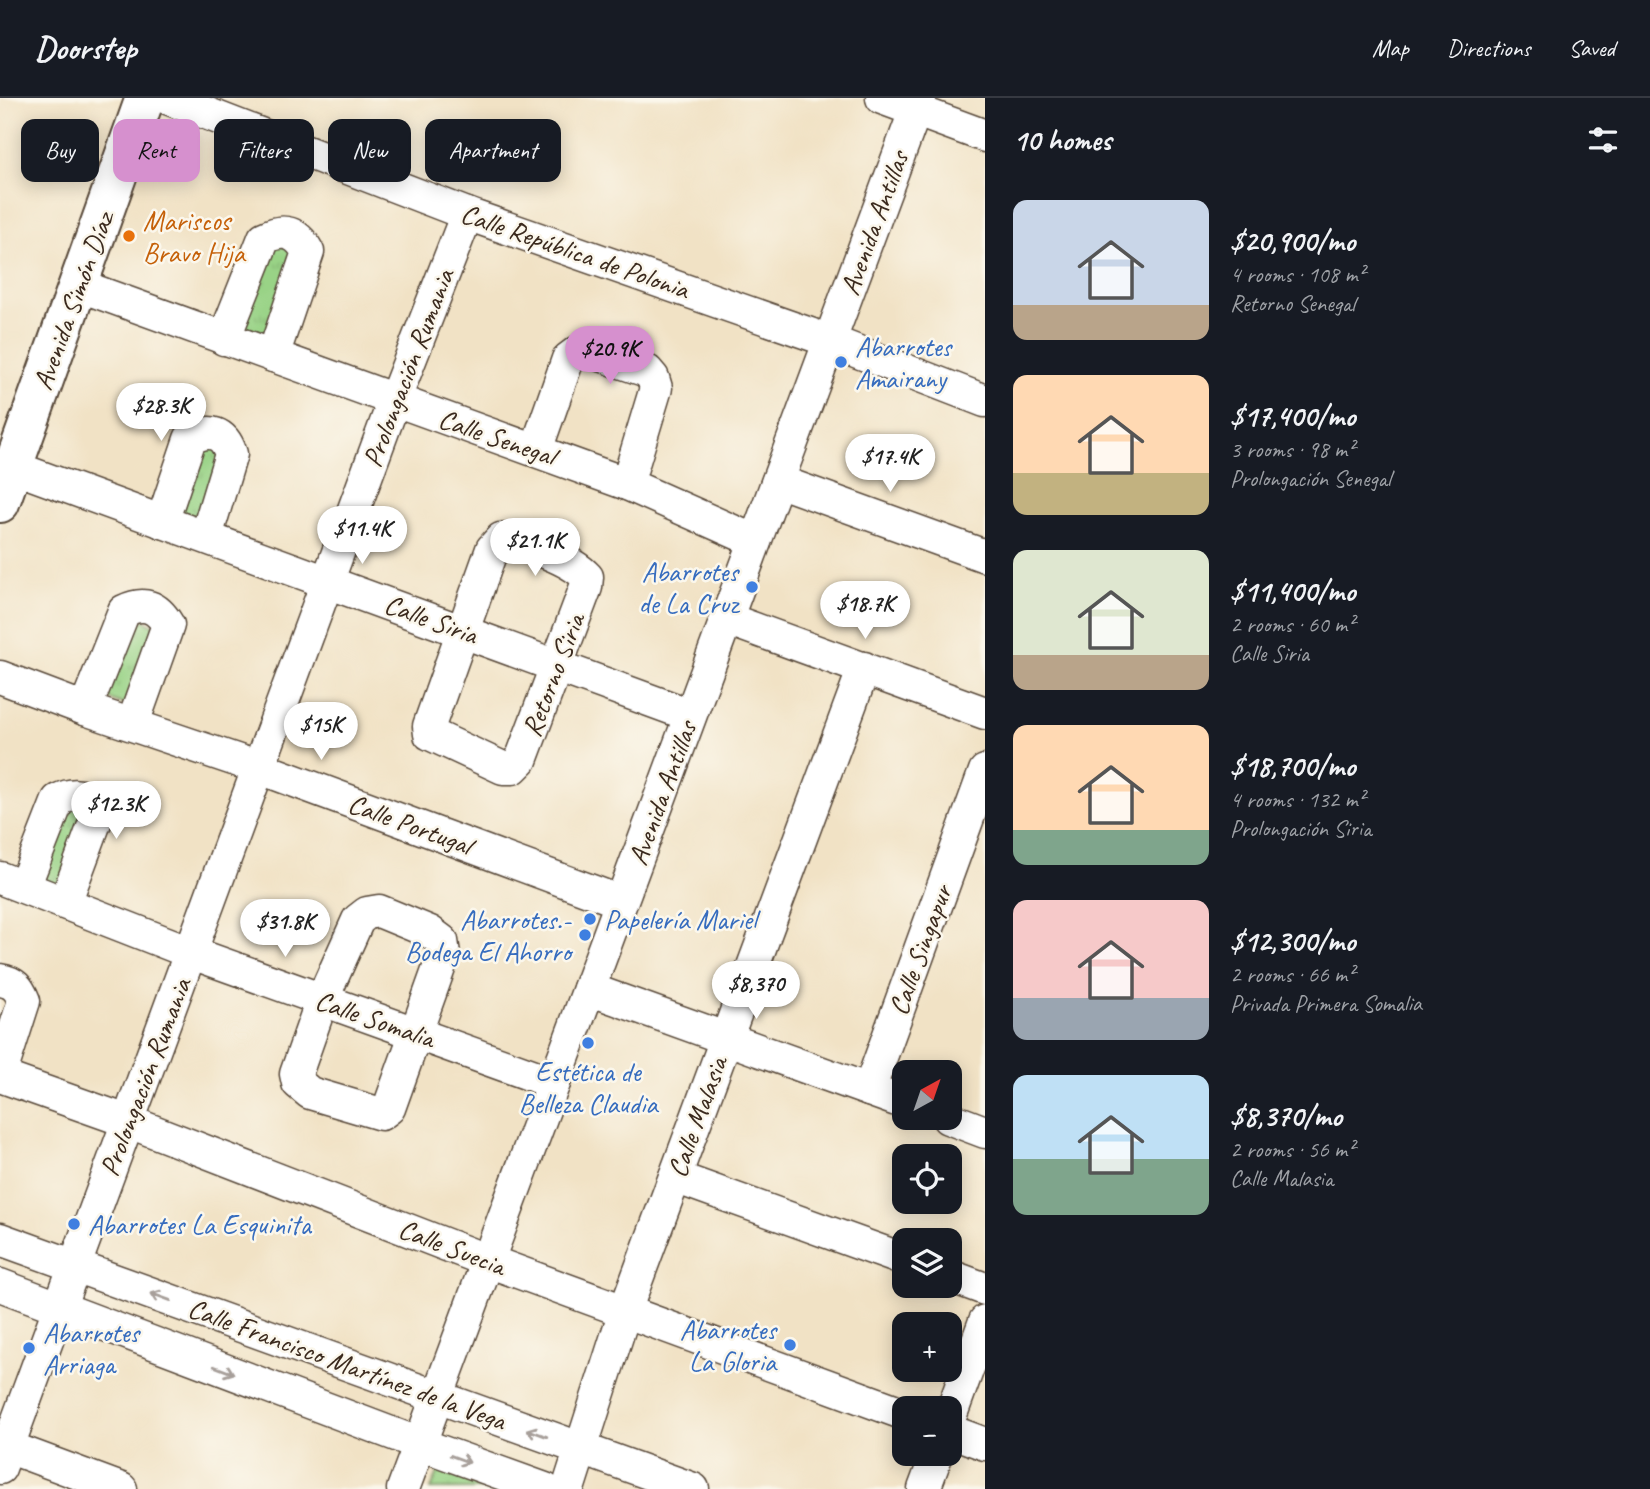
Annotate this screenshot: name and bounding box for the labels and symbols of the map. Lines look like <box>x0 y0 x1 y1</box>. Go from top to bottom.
street label: Avenida Antillas <box>832 144 917 300</box>
street label: Calle República de Polonia <box>456 196 695 307</box>
place label: Mariscos Bravo Hija <box>143 203 246 270</box>
street label: Avenida Simón Díaz <box>25 205 122 394</box>
marker: Mariscos Bravo Hija <box>121 228 137 244</box>
street label: Prolongación Rumania <box>354 263 462 472</box>
pin: $20.9K <box>553 327 667 386</box>
place label: Abarrotes Amairany <box>855 329 954 396</box>
marker: Abarrotes Amairany <box>833 354 849 370</box>
pin: $28.3K <box>104 384 218 443</box>
street label: Calle Senegal <box>434 401 565 475</box>
pin: $17.4K <box>833 434 947 494</box>
pin: $11.4K <box>305 506 419 566</box>
pin: $21.1K <box>478 518 592 578</box>
place label: Abarrotes de La Cruz <box>638 554 740 621</box>
marker: Abarrotes de La Cruz <box>744 579 760 595</box>
pin: $18.7K <box>808 582 922 641</box>
street label: Calle Siria <box>380 586 484 652</box>
street label: Retorno Siria <box>514 606 593 741</box>
pin: $15K <box>280 702 362 762</box>
street label: Avenida Antillas <box>620 714 705 870</box>
pin: $12.3K <box>59 782 173 841</box>
street label: Calle Portugal <box>343 786 482 864</box>
street label: Calle Singapur <box>880 879 960 1020</box>
pin: $31.8K <box>228 900 342 959</box>
place label: Abarrotes.- Bodega El Ahorro <box>405 902 574 969</box>
place label: Papelería Mariel <box>604 902 762 937</box>
marker: Papelería Mariel <box>582 911 598 927</box>
marker: Abarrotes.- Bodega El Ahorro <box>577 927 593 943</box>
pin: $8,370 <box>699 962 813 1021</box>
street label: Prolongación Rumania <box>91 972 199 1181</box>
street label: Calle Somalia <box>311 982 442 1056</box>
marker: Estética de Belleza Claudia <box>580 1035 596 1051</box>
street label: Calle Malasia <box>659 1050 736 1182</box>
place label: Estética de Belleza Claudia <box>519 1054 659 1121</box>
north arrow <box>892 1060 962 1130</box>
place label: Abarrotes La Esquinita <box>88 1207 312 1242</box>
street label: Calle Suecia <box>394 1211 512 1284</box>
marker: Abarrotes La Esquinita <box>66 1216 82 1232</box>
one-way arrow <box>151 1290 173 1303</box>
street label: Calle Francisco Martínez de la Vega <box>183 1290 512 1438</box>
place label: Abarrotes La Gloria <box>680 1312 778 1379</box>
place label: Abarrotes Arriaga <box>43 1315 142 1382</box>
marker: Abarrotes La Gloria <box>782 1337 798 1353</box>
marker: Abarrotes Arriaga <box>21 1340 37 1356</box>
one-way arrow <box>213 1365 235 1377</box>
one-way arrow <box>526 1425 548 1438</box>
one-way arrow <box>449 1454 471 1466</box>

